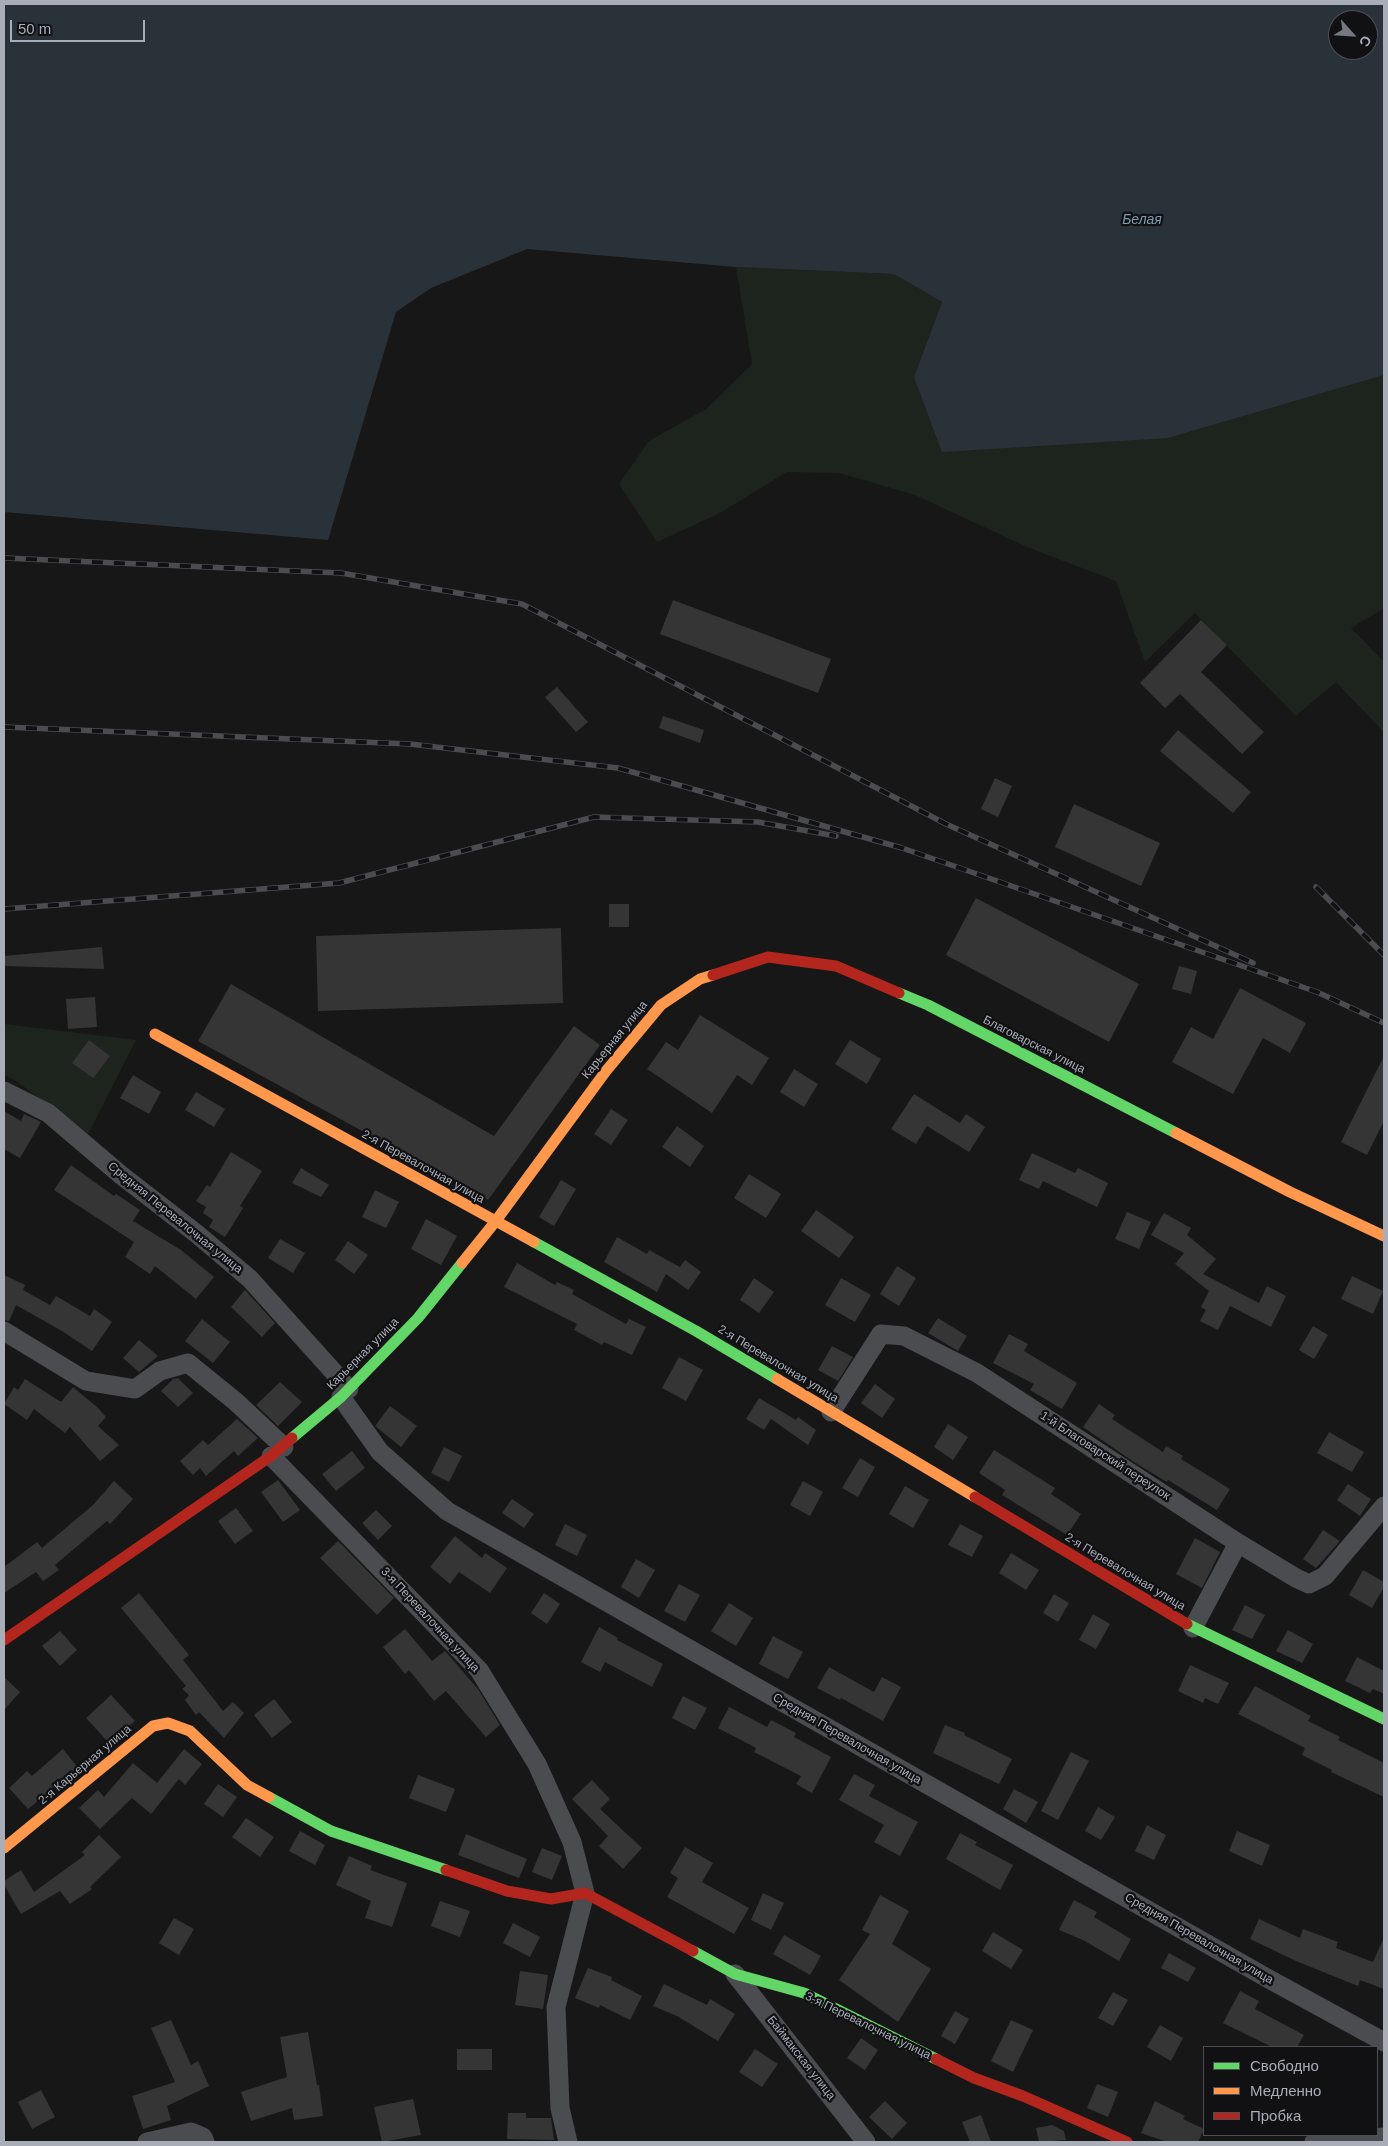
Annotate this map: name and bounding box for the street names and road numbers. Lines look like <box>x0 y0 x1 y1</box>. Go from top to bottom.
street label: Карьерная улица <box>579 998 651 1082</box>
street label: Благоварская улица <box>980 1013 1088 1077</box>
street label: 2-я Перевалочная улица <box>359 1127 487 1207</box>
street label: Средняя Перевалочная улица <box>105 1159 245 1277</box>
street label: Карьерная улица <box>324 1315 402 1393</box>
street label: 2-я Перевалочная улица <box>715 1322 841 1406</box>
street label: 1-й Благоварский переулок <box>1037 1409 1173 1503</box>
street label: 2-я Перевалочная улица <box>1062 1530 1188 1614</box>
street label: 3-я Перевалочная улица <box>378 1565 482 1675</box>
street label: Средняя Перевалочная улица <box>770 1690 924 1788</box>
street label: 2-я Карьерная улица <box>36 1722 134 1808</box>
street label: Средняя Перевалочная улица <box>1122 1890 1276 1988</box>
street label: 3-я Перевалочная улица <box>803 1989 933 2063</box>
street label: Баймакская улица <box>764 2013 838 2103</box>

